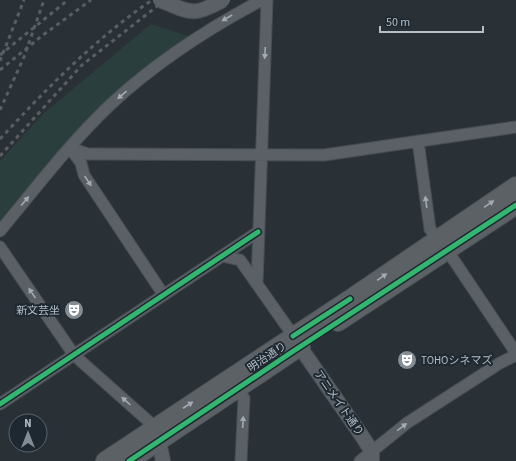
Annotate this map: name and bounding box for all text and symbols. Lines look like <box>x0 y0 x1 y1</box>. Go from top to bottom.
scale bar <box>380 8 483 34</box>
text: 50 m <box>386 14 410 31</box>
one-way arrow <box>221 15 233 22</box>
one-way arrow <box>262 47 268 60</box>
one-way arrow <box>117 90 128 99</box>
one-way arrow <box>85 176 92 187</box>
one-way arrow <box>21 196 30 206</box>
one-way arrow <box>423 196 429 208</box>
one-way arrow <box>484 200 494 208</box>
one-way arrow <box>377 273 387 281</box>
one-way arrow <box>28 288 36 299</box>
theatre icon: 新文芸坐 <box>63 299 85 321</box>
place label: 新文芸坐 <box>16 303 60 318</box>
street label: 明治通り <box>245 338 289 376</box>
theatre icon: TOHOシネマズ <box>396 349 418 371</box>
place label: TOHOシネマズ <box>421 353 492 368</box>
street label: アニメイト通り <box>311 367 367 439</box>
one-way arrow <box>121 396 131 406</box>
one-way arrow <box>182 402 194 409</box>
north arrow <box>8 413 48 453</box>
text: N <box>24 416 32 431</box>
one-way arrow <box>240 416 247 428</box>
one-way arrow <box>397 423 407 431</box>

